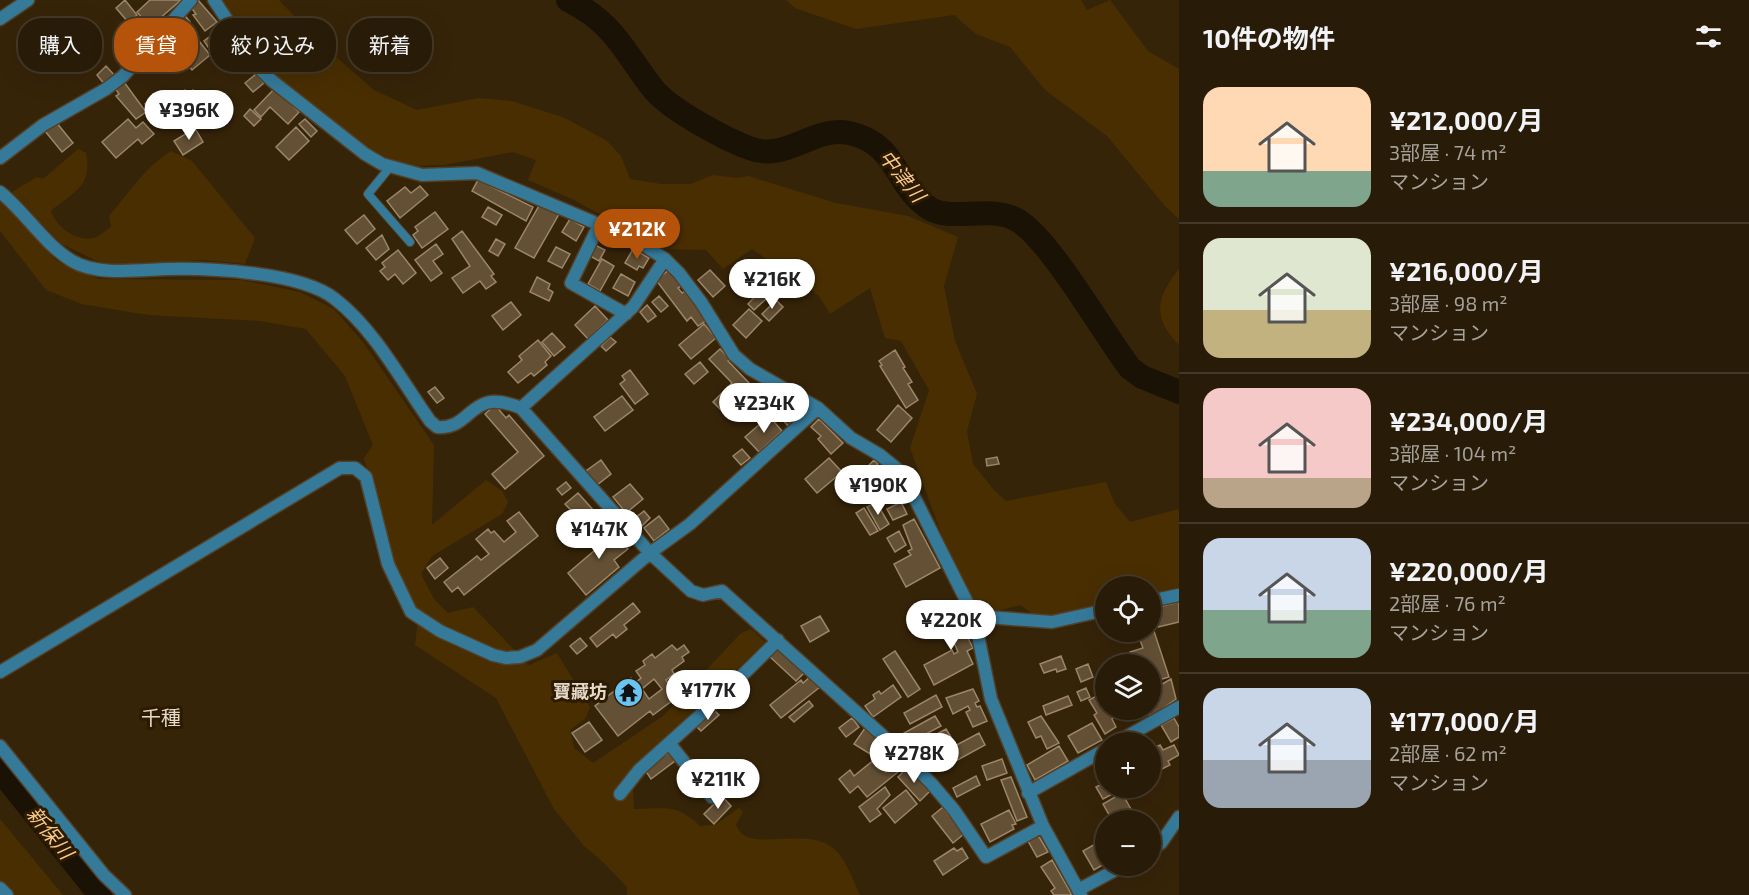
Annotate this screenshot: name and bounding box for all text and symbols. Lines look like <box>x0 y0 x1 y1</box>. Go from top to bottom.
chip: 購入 <box>18 18 102 72</box>
chip: 賃貸 <box>114 18 198 72</box>
chip: 絞り込み <box>210 18 336 72</box>
chip: 新着 <box>348 18 432 72</box>
icon: filters <box>1692 20 1725 53</box>
text: 10件の物件 <box>1203 22 1335 53</box>
pin: ¥396K <box>147 90 231 141</box>
text: ¥396K <box>159 97 219 121</box>
text: ¥212,000/月 <box>1389 104 1544 135</box>
icon: home <box>1251 111 1323 183</box>
text: 3部屋 · 74 m² <box>1389 140 1507 164</box>
water label: 中津川 <box>875 145 932 208</box>
text: マンション <box>1389 169 1489 193</box>
pin: ¥212K <box>595 209 679 260</box>
text: ¥212K <box>608 216 666 240</box>
text: ¥216,000/月 <box>1389 255 1544 286</box>
pin: ¥216K <box>730 259 814 310</box>
icon: home <box>1251 262 1323 334</box>
text: ¥216K <box>743 266 801 290</box>
text: 3部屋 · 98 m² <box>1389 291 1508 315</box>
text: マンション <box>1389 320 1489 344</box>
pin: ¥234K <box>722 383 806 434</box>
text: ¥234K <box>733 390 795 414</box>
text: ¥234,000/月 <box>1389 405 1549 436</box>
icon: home <box>1251 412 1323 484</box>
text: 3部屋 · 104 m² <box>1389 441 1516 465</box>
pin: ¥190K <box>836 465 920 516</box>
text: マンション <box>1389 470 1489 494</box>
text: ¥190K <box>848 472 908 496</box>
pin: ¥147K <box>557 509 641 560</box>
text: ¥147K <box>570 516 628 540</box>
text: ¥220,000/月 <box>1389 555 1549 586</box>
icon: home <box>1251 562 1323 634</box>
map controls <box>1095 576 1161 876</box>
button: locate <box>1095 576 1161 642</box>
text: 2部屋 · 76 m² <box>1389 591 1506 615</box>
pin: ¥220K <box>909 600 993 651</box>
text: ¥220K <box>920 607 982 631</box>
text: マンション <box>1389 620 1489 644</box>
button: layers <box>1095 654 1161 720</box>
pin: ¥177K <box>666 670 750 721</box>
temple icon: 寶藏坊 <box>612 676 644 708</box>
text: ¥177K <box>680 677 736 701</box>
place label: 寶藏坊 <box>553 680 607 702</box>
district label: 千種 <box>141 705 181 729</box>
text: ¥177,000/月 <box>1389 705 1540 736</box>
icon: home <box>1251 712 1323 784</box>
button: + <box>1095 732 1161 798</box>
pin: ¥278K <box>872 733 956 784</box>
text: ¥278K <box>884 740 944 764</box>
text: 2部屋 · 62 m² <box>1389 741 1507 765</box>
pin: ¥211K <box>676 759 760 810</box>
text: ¥211K <box>691 766 745 790</box>
text: マンション <box>1389 770 1489 794</box>
water label: 新保川 <box>23 802 80 865</box>
button: − <box>1095 810 1161 876</box>

